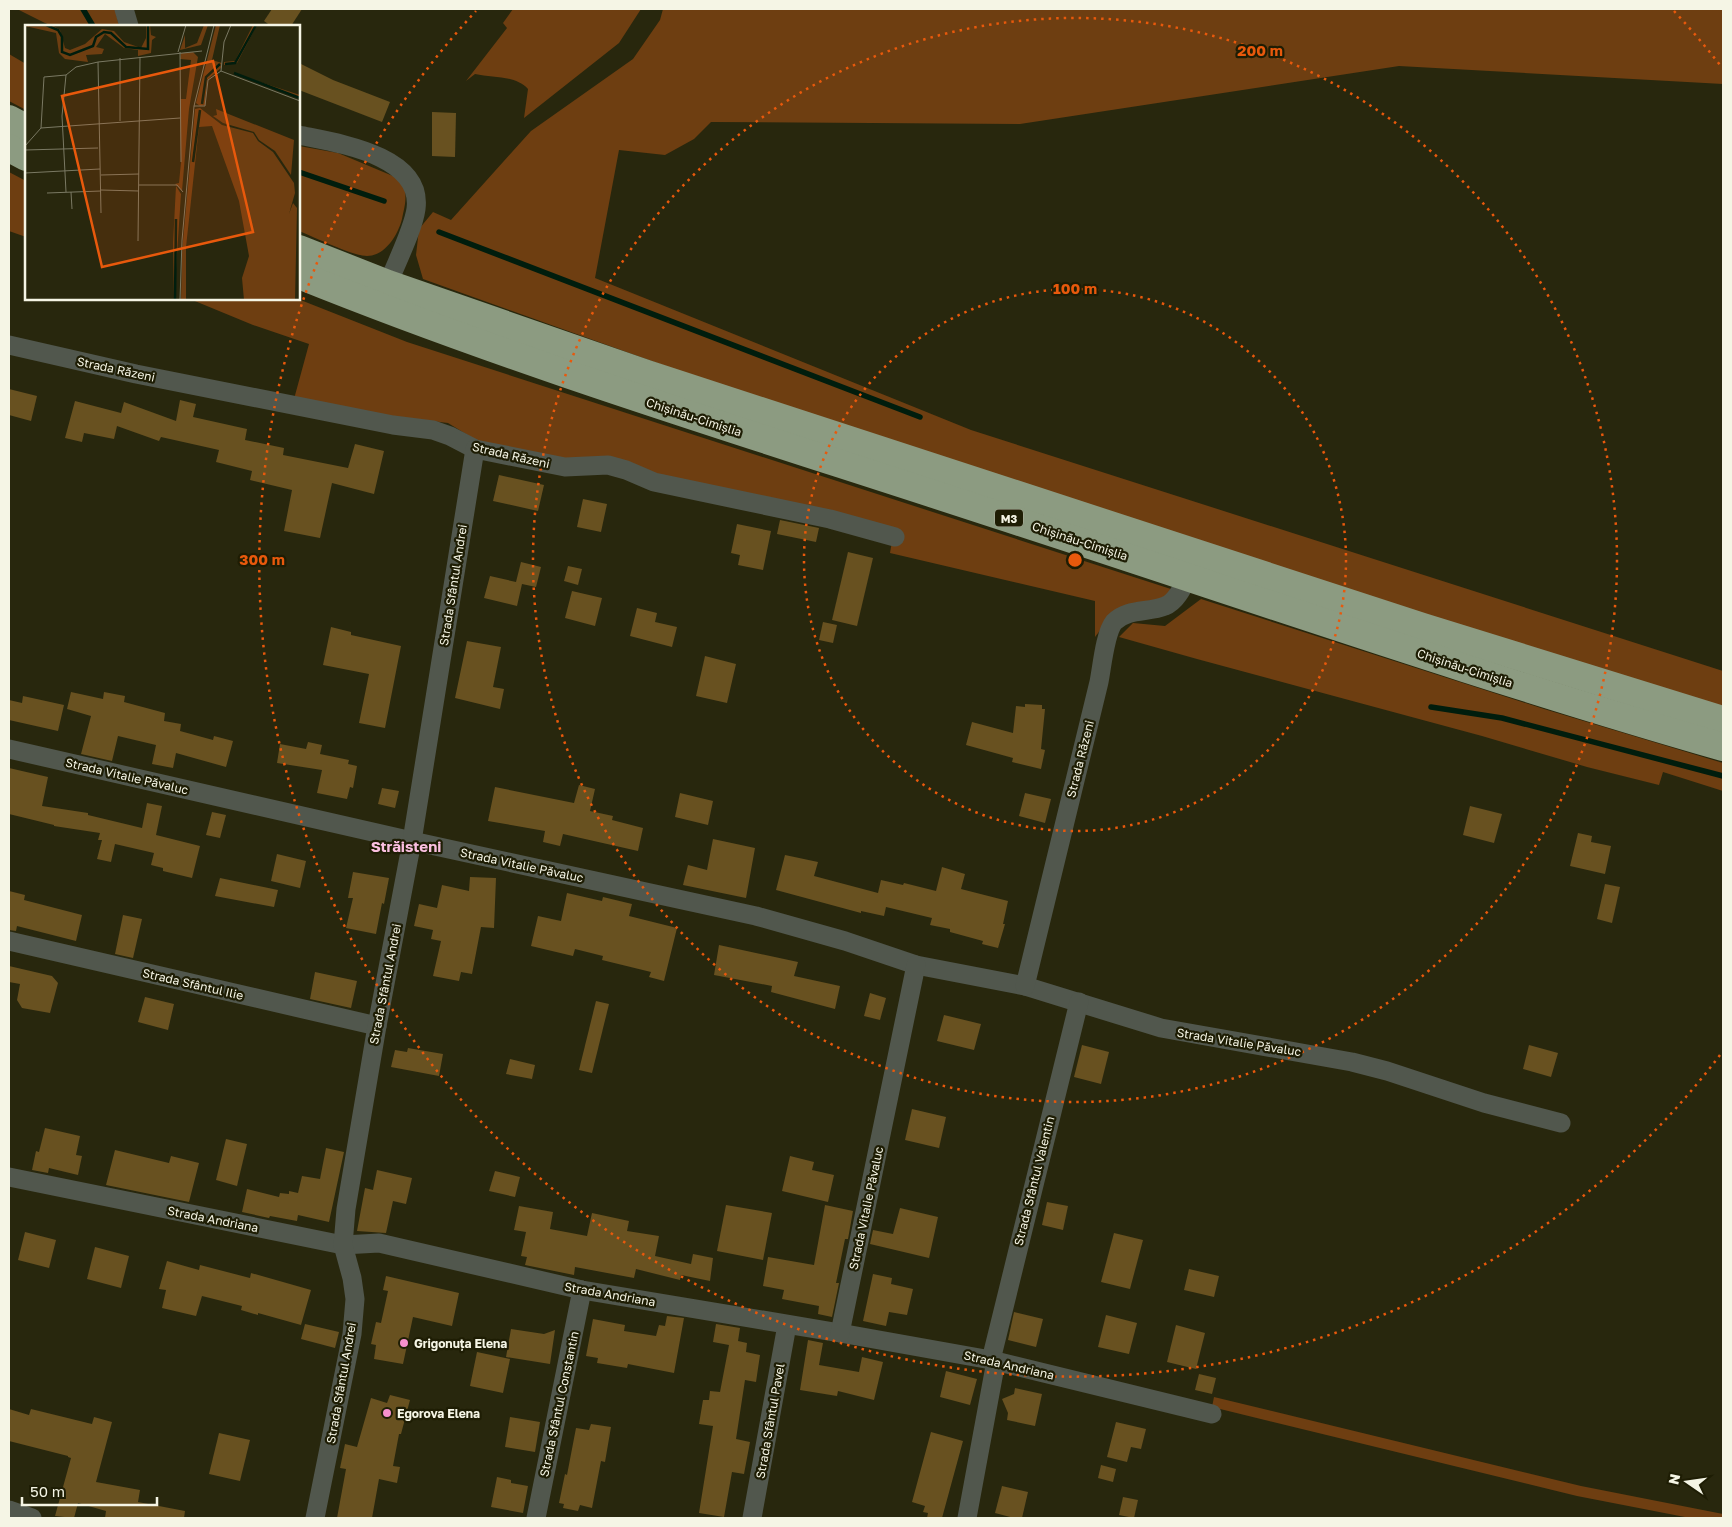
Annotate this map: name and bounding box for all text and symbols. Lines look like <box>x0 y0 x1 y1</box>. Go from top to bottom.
inset map <box>25 25 300 300</box>
text: 200 m <box>1237 41 1283 59</box>
text: 100 m <box>1053 279 1097 297</box>
street label: Strada Răzeni <box>76 353 156 385</box>
street label: Chișinău-Cimișlia <box>644 394 744 440</box>
street label: Strada Răzeni <box>471 439 551 471</box>
road number: M3 <box>995 509 1023 526</box>
street label: Chișinău-Cimișlia <box>1030 518 1130 564</box>
street label: Strada Sfântul Andrei <box>436 523 470 647</box>
text: 300 m <box>239 550 285 568</box>
centre of rings <box>1066 551 1084 569</box>
street label: Chișinău-Cimișlia <box>1415 645 1515 691</box>
street label: Strada Răzeni <box>1063 719 1097 799</box>
street label: Strada Vitalie Păvaluc <box>64 755 190 798</box>
district label: Străisteni <box>371 837 441 855</box>
street label: Strada Vitalie Păvaluc <box>459 845 585 885</box>
street label: Strada Sfântul Andrei <box>366 922 404 1046</box>
street label: Strada Sfântul Ilie <box>141 965 245 1003</box>
street label: Strada Vitalie Păvaluc <box>1176 1025 1303 1059</box>
street label: Strada Sfântul Valentin <box>1011 1115 1057 1247</box>
street label: Strada Vitalie Păvaluc <box>846 1145 886 1271</box>
street label: Strada Andriana <box>166 1203 260 1235</box>
street label: Strada Andriana <box>563 1279 657 1309</box>
street label: Strada Sfântul Andrei <box>323 1321 359 1445</box>
street label: Strada Sfântul Constantin <box>536 1330 582 1478</box>
place label: Grigonuța Elena <box>414 1336 507 1351</box>
marker: Grigonuța Elena <box>398 1337 410 1349</box>
street label: Strada Andriana <box>962 1347 1056 1383</box>
street label: Strada Sfântul Pavel <box>752 1362 788 1480</box>
place label: Egorova Elena <box>397 1406 480 1421</box>
marker: Egorova Elena <box>381 1407 393 1419</box>
north arrow <box>1662 1457 1712 1507</box>
text: N <box>1664 1472 1683 1486</box>
scale bar <box>22 1474 158 1506</box>
text: 50 m <box>30 1482 65 1500</box>

